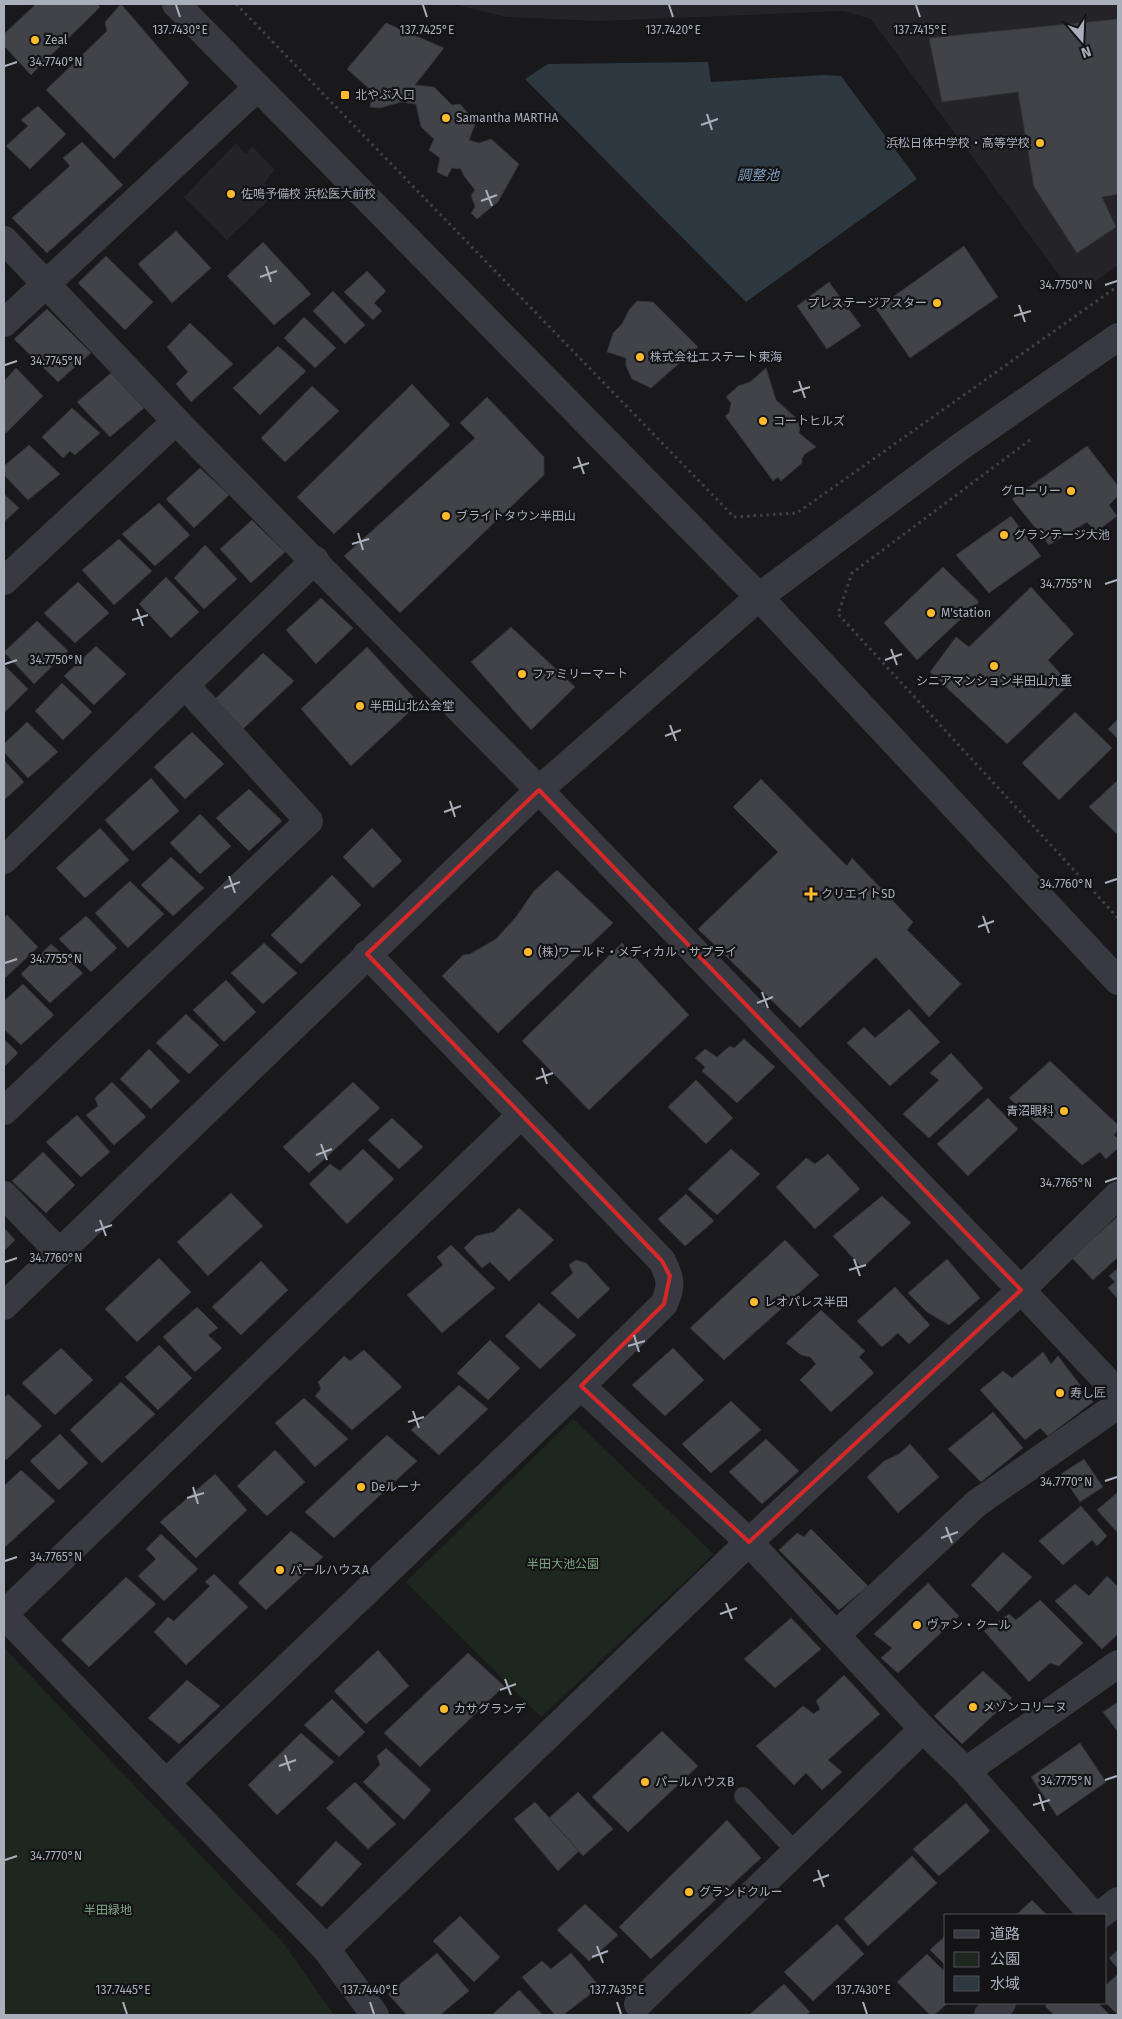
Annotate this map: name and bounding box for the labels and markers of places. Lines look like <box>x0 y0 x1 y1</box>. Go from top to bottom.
place label: Zeal <box>45 33 68 47</box>
marker: Zeal <box>29 34 41 46</box>
place label: 北やぶ入口 <box>355 88 415 102</box>
marker: 北やぶ入口 <box>339 89 351 101</box>
place label: Samantha MARTHA <box>456 111 559 125</box>
marker: Samantha MARTHA <box>440 112 452 124</box>
place label: 浜松日体中学校・高等学校 <box>886 136 1030 150</box>
marker: 浜松日体中学校・高等学校 <box>1034 137 1046 149</box>
place label: 佐鳴予備校 浜松医大前校 <box>241 187 376 201</box>
marker: 佐鳴予備校 浜松医大前校 <box>225 188 237 200</box>
place label: プレステージアスター <box>807 296 927 310</box>
marker: プレステージアスター <box>931 297 943 309</box>
place label: 株式会社エステート東海 <box>650 350 782 364</box>
marker: 株式会社エステート東海 <box>634 351 646 363</box>
place label: コートヒルズ <box>773 414 845 428</box>
marker: コートヒルズ <box>757 415 769 427</box>
place label: グローリー <box>1001 484 1061 498</box>
marker: グローリー <box>1065 485 1077 497</box>
place label: ブライトタウン半田山 <box>456 509 576 523</box>
marker: ブライトタウン半田山 <box>440 510 452 522</box>
place label: グランテージ大池 <box>1014 528 1110 542</box>
marker: グランテージ大池 <box>998 529 1010 541</box>
place label: M'station <box>941 606 991 620</box>
marker: M'station <box>925 607 937 619</box>
marker: シニアマンション半田山九重 <box>988 660 1000 672</box>
place label: ファミリーマート <box>532 667 628 681</box>
marker: ファミリーマート <box>516 668 528 680</box>
place label: シニアマンション半田山九重 <box>916 674 1072 688</box>
place label: 半田山北公会堂 <box>370 699 454 713</box>
marker: 半田山北公会堂 <box>354 700 366 712</box>
place label: クリエイトSD <box>821 887 896 901</box>
marker: クリエイトSD <box>805 888 817 900</box>
place label: (株)ワールド・メディカル・サプライ <box>538 945 737 959</box>
marker: (株)ワールド・メディカル・サプライ <box>522 946 534 958</box>
place label: 青沼眼科 <box>1006 1104 1054 1118</box>
marker: 青沼眼科 <box>1058 1105 1070 1117</box>
place label: レオパレス半田 <box>764 1295 848 1309</box>
marker: レオパレス半田 <box>748 1296 760 1308</box>
place label: 寿し匠 <box>1070 1386 1106 1400</box>
marker: 寿し匠 <box>1054 1387 1066 1399</box>
place label: Deルーナ <box>371 1480 421 1494</box>
marker: Deルーナ <box>355 1481 367 1493</box>
place label: パールハウスA <box>290 1563 369 1577</box>
marker: パールハウスA <box>274 1564 286 1576</box>
place label: ヴァン・クール <box>927 1618 1011 1632</box>
marker: ヴァン・クール <box>911 1619 923 1631</box>
place label: メゾンコリーヌ <box>983 1700 1067 1714</box>
marker: メゾンコリーヌ <box>967 1701 979 1713</box>
place label: カサグランデ <box>454 1702 526 1716</box>
marker: カサグランデ <box>438 1703 450 1715</box>
place label: パールハウスB <box>655 1775 734 1789</box>
marker: パールハウスB <box>639 1776 651 1788</box>
place label: グランドクルー <box>699 1885 783 1899</box>
marker: グランドクルー <box>683 1886 695 1898</box>

